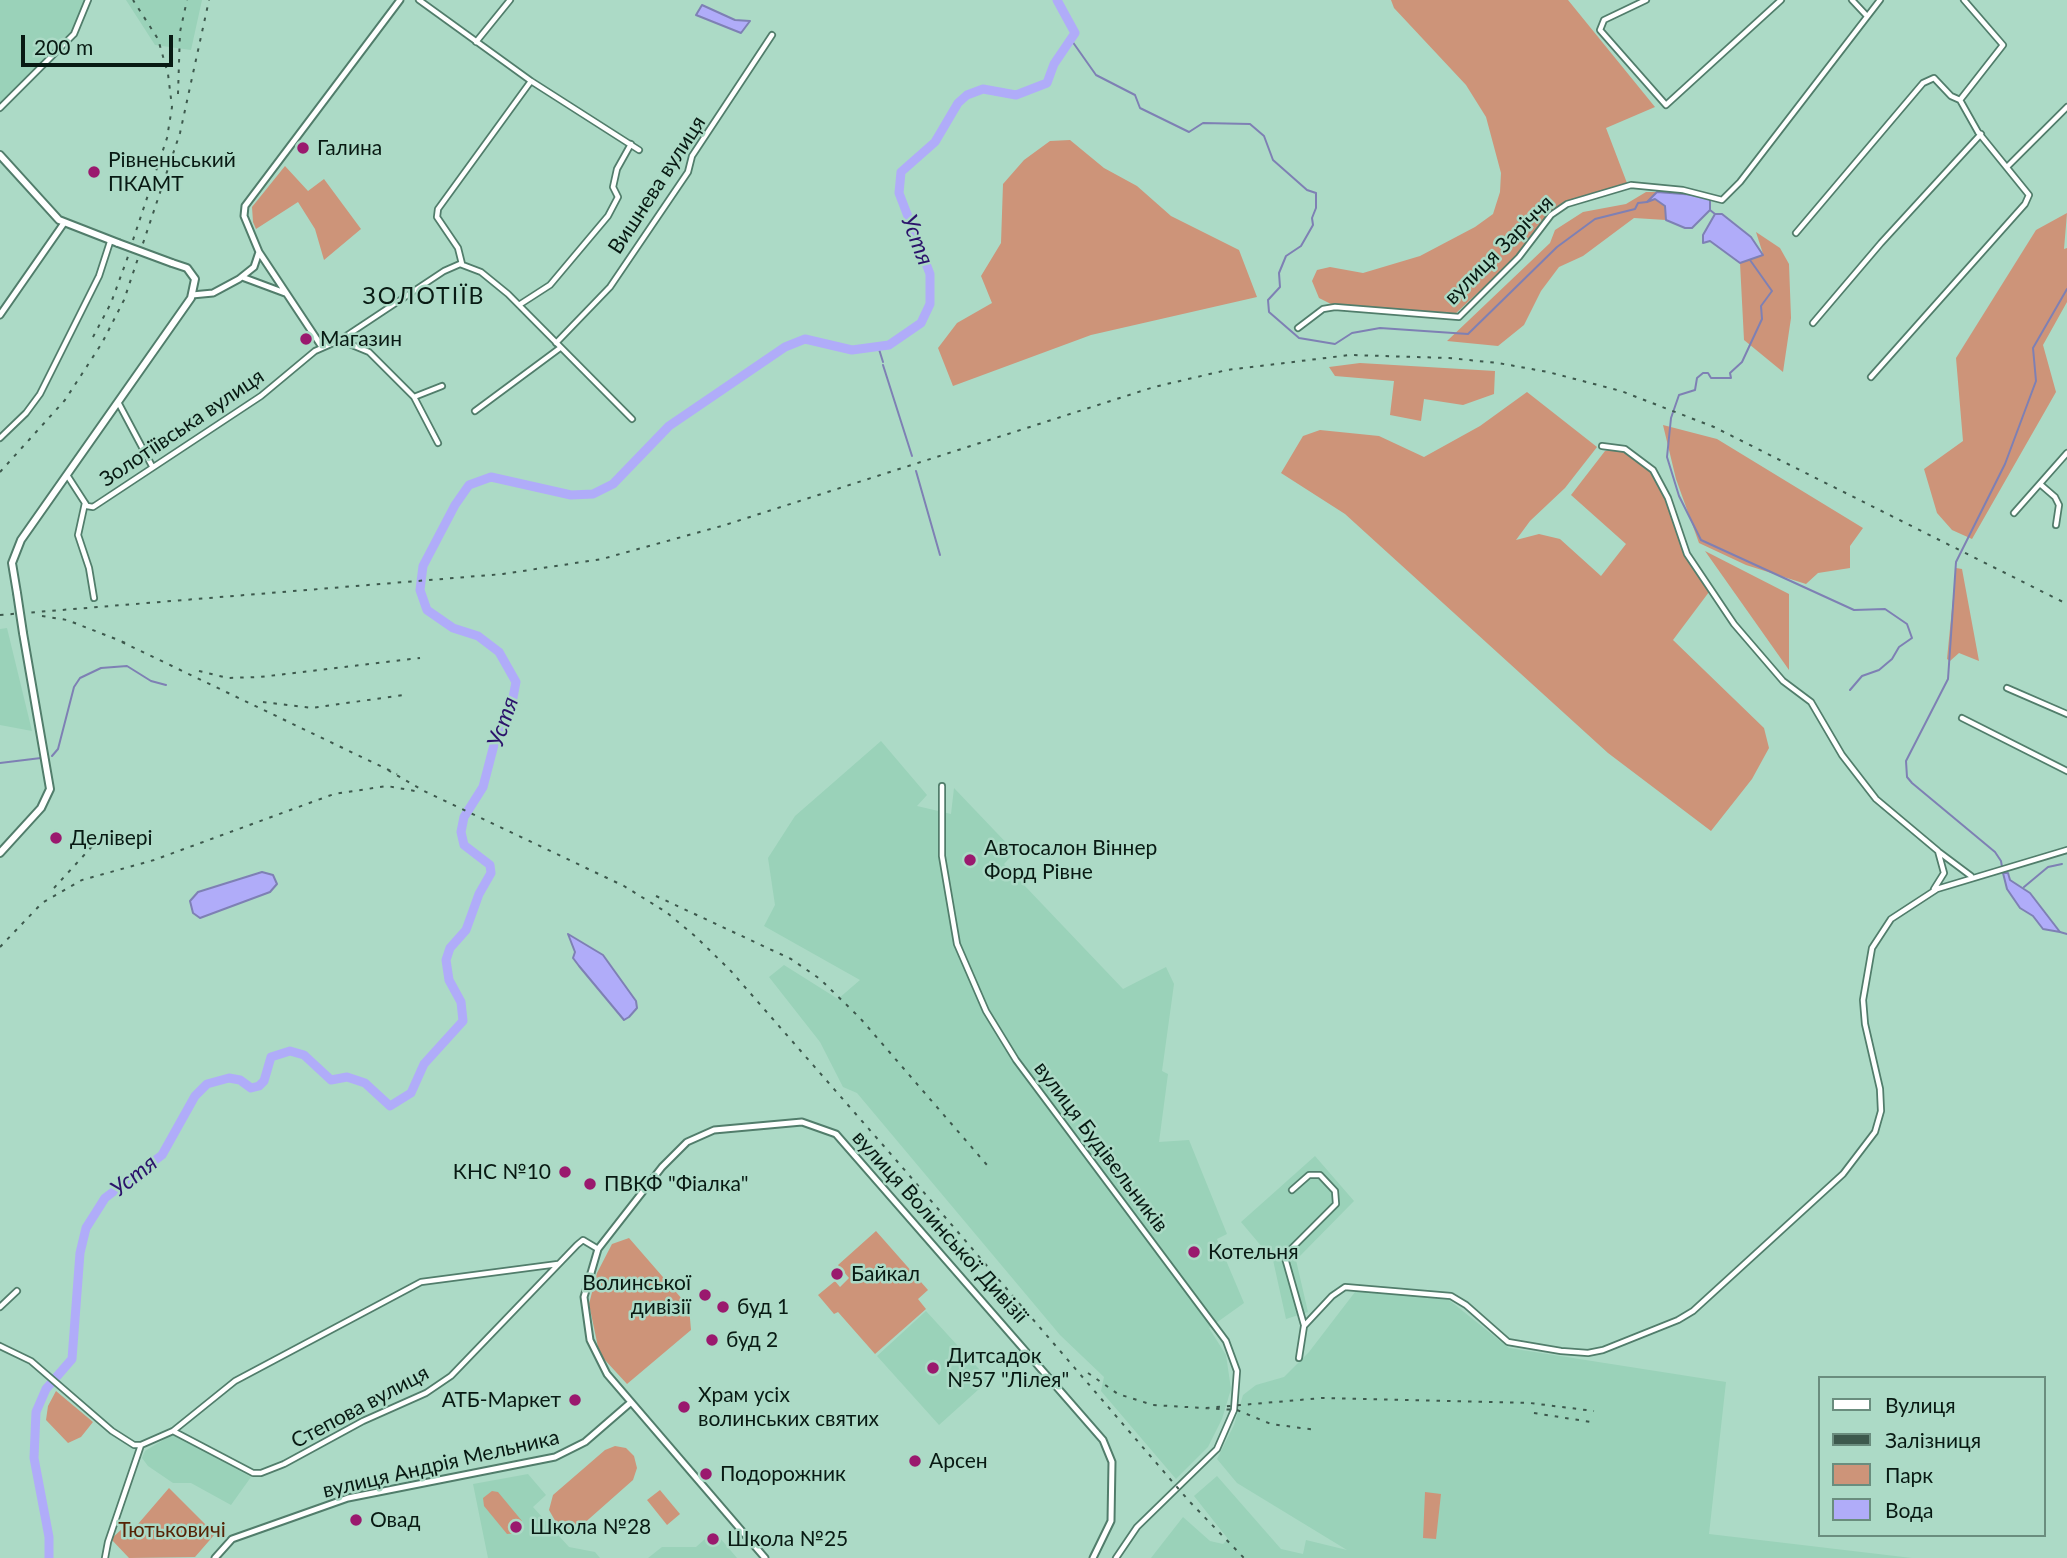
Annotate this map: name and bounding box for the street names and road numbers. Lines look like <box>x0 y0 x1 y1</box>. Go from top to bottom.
street label: Вишнева вулиця <box>603 111 711 259</box>
street label: вулиця Заріччя <box>1439 190 1559 310</box>
street label: Золотіївська вулиця <box>95 364 269 492</box>
street label: вулиця Будівельників <box>1029 1057 1173 1237</box>
street label: вулиця Волинської Дивізії <box>847 1126 1033 1328</box>
street label: Степова вулиця <box>287 1360 433 1454</box>
street label: вулиця Андрія Мельника <box>320 1424 562 1504</box>

